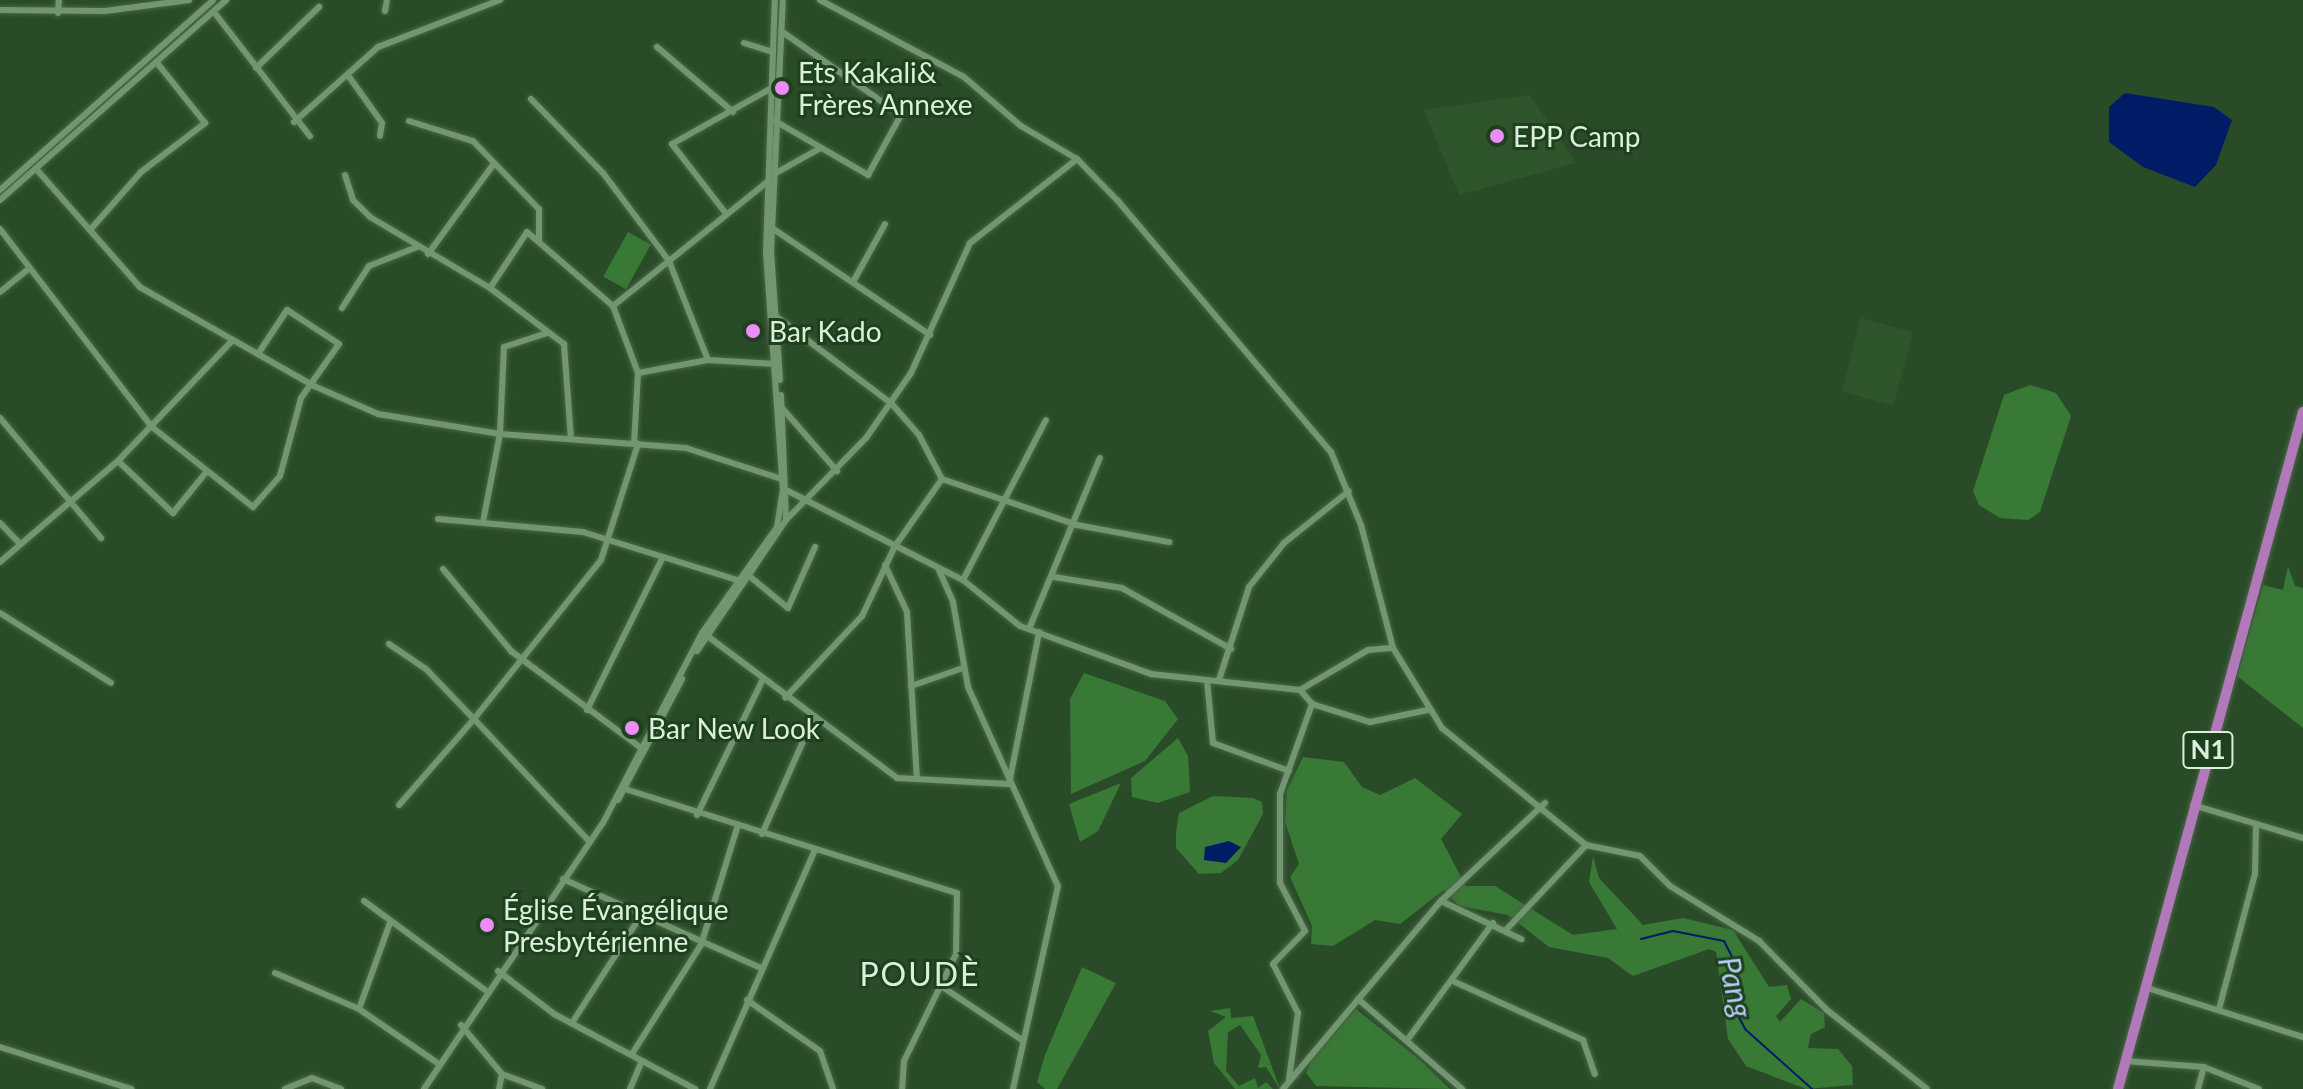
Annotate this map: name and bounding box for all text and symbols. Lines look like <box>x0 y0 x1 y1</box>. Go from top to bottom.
place label: Ets Kakali& Frères Annexe <box>798 55 974 121</box>
marker: Ets Kakali& Frères Annexe <box>773 79 791 97</box>
place label: EPP Camp <box>1513 119 1641 153</box>
marker: EPP Camp <box>1488 127 1506 145</box>
place label: Bar Kado <box>769 314 882 348</box>
marker: Bar Kado <box>744 322 762 340</box>
place label: Bar New Look <box>648 711 821 745</box>
marker: Bar New Look <box>623 719 641 737</box>
road number: N1 <box>2182 728 2234 772</box>
place label: Église Évangélique Presbytérienne <box>503 892 728 958</box>
marker: Église Évangélique Presbytérienne <box>478 916 496 934</box>
water label: Pang <box>1712 953 1760 1021</box>
district label: POUDÈ <box>859 955 981 993</box>

